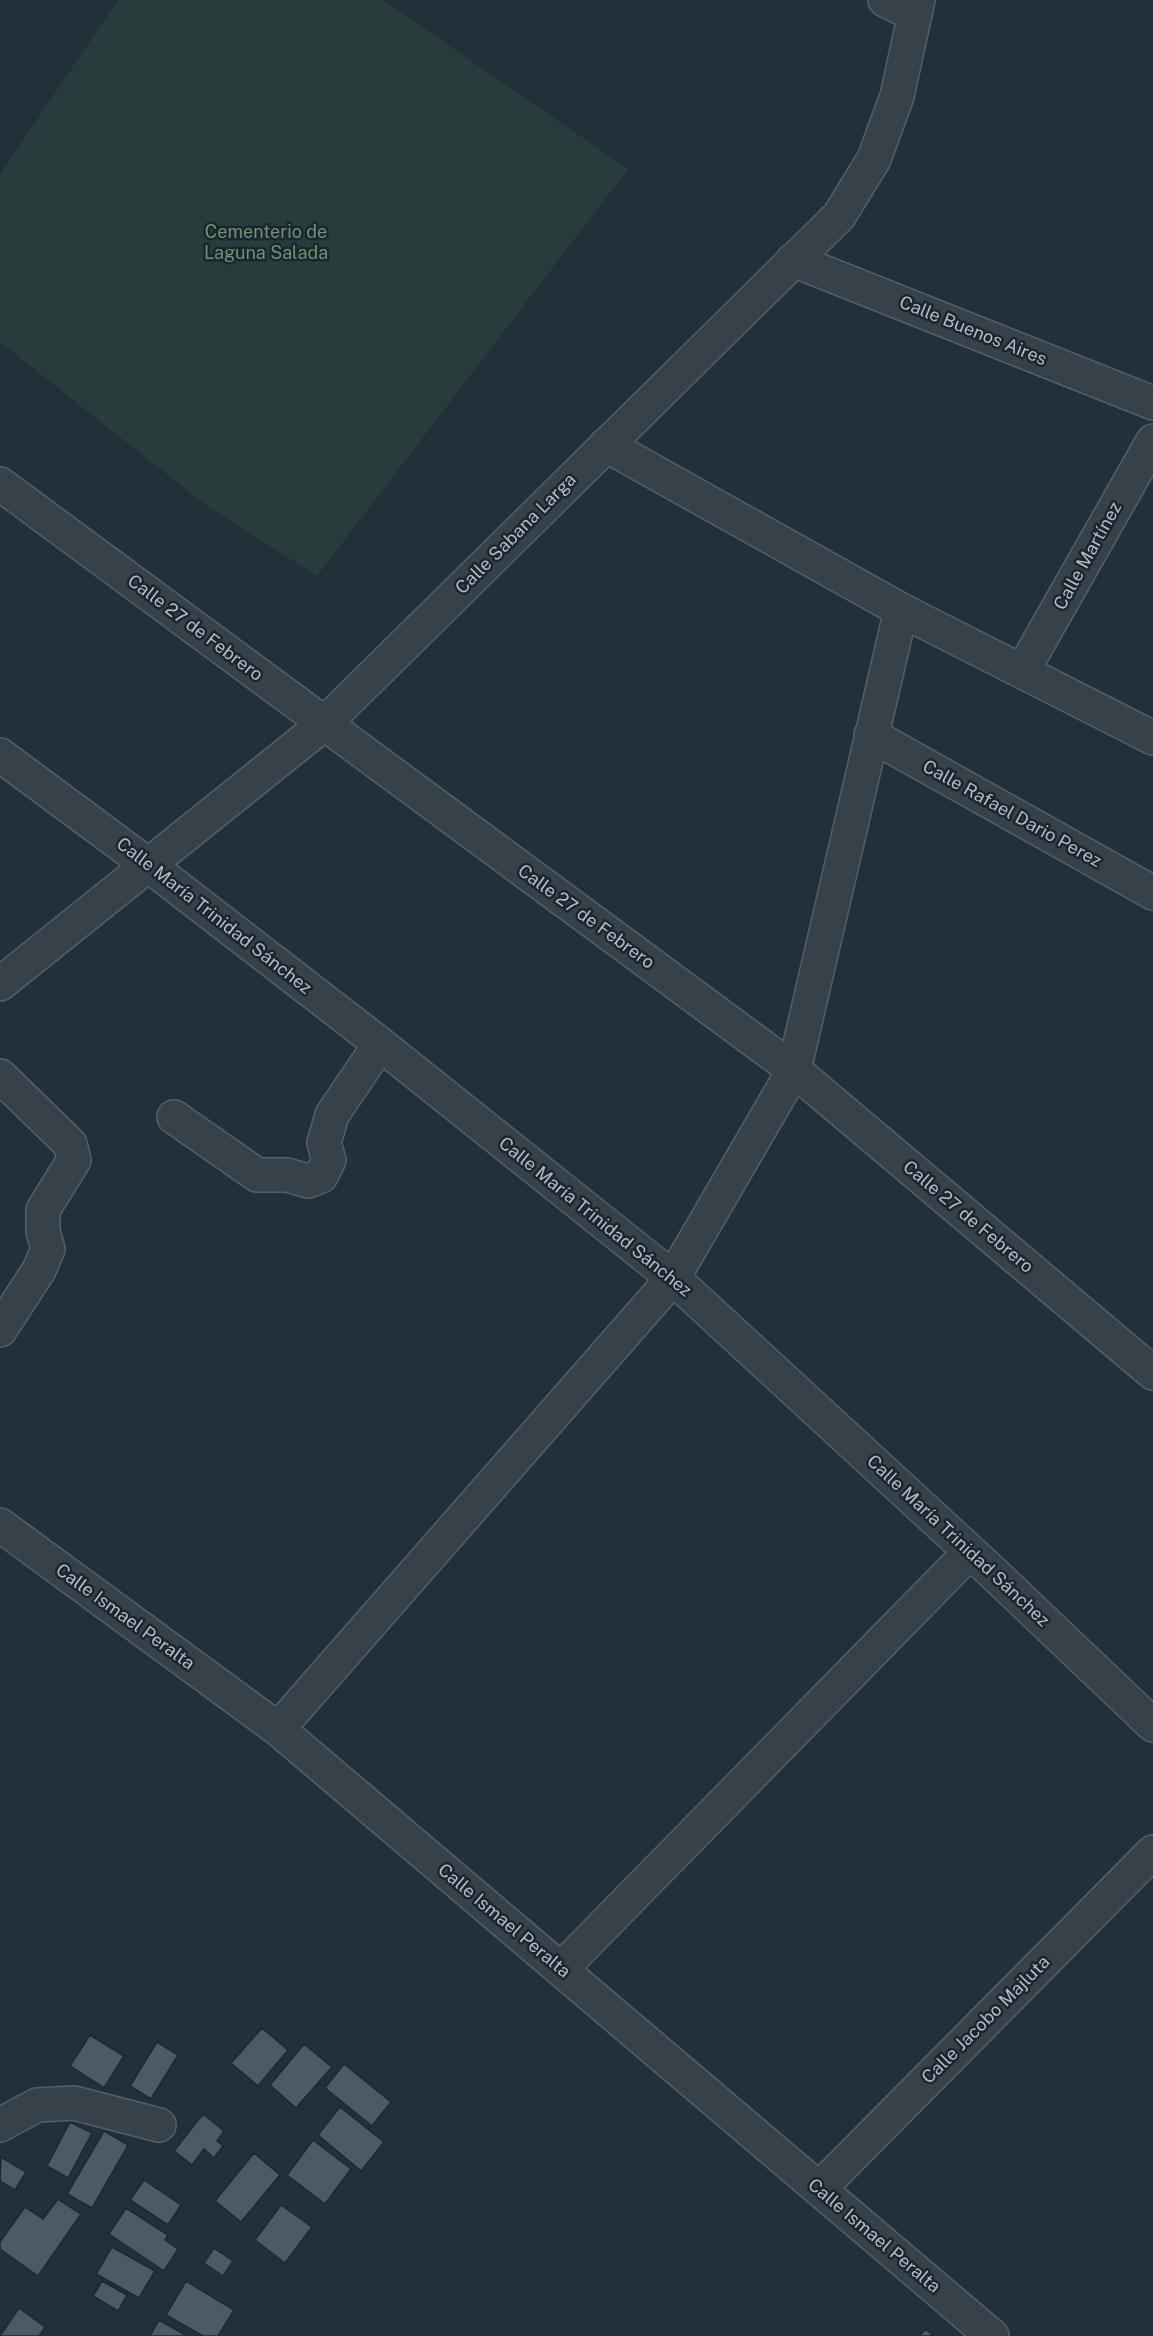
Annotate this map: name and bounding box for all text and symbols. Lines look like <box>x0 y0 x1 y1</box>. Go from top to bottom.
park label: Cementerio de Laguna Salada <box>204 221 328 264</box>
street label: Calle Buenos Aires <box>896 292 1050 370</box>
street label: Calle Sabana Larga <box>451 469 581 599</box>
street label: Calle Martínez <box>1049 498 1127 614</box>
street label: Calle 27 de Febrero <box>123 570 267 686</box>
street label: Calle Rafael Dario Perez <box>919 756 1105 872</box>
street label: Calle María Trinidad Sánchez <box>112 833 316 999</box>
street label: Calle 27 de Febrero <box>513 860 659 974</box>
street label: Calle María Trinidad Sánchez <box>494 1132 696 1302</box>
street label: Calle 27 de Febrero <box>898 1156 1038 1278</box>
street label: Calle María Trinidad Sánchez <box>862 1451 1054 1631</box>
street label: Calle Ismael Peralta <box>51 1559 199 1675</box>
street label: Calle Ismael Peralta <box>433 1859 575 1983</box>
street label: Calle Jacobo Majluta <box>917 1951 1055 2089</box>
street label: Calle Ismael Peralta <box>803 2174 945 2298</box>

